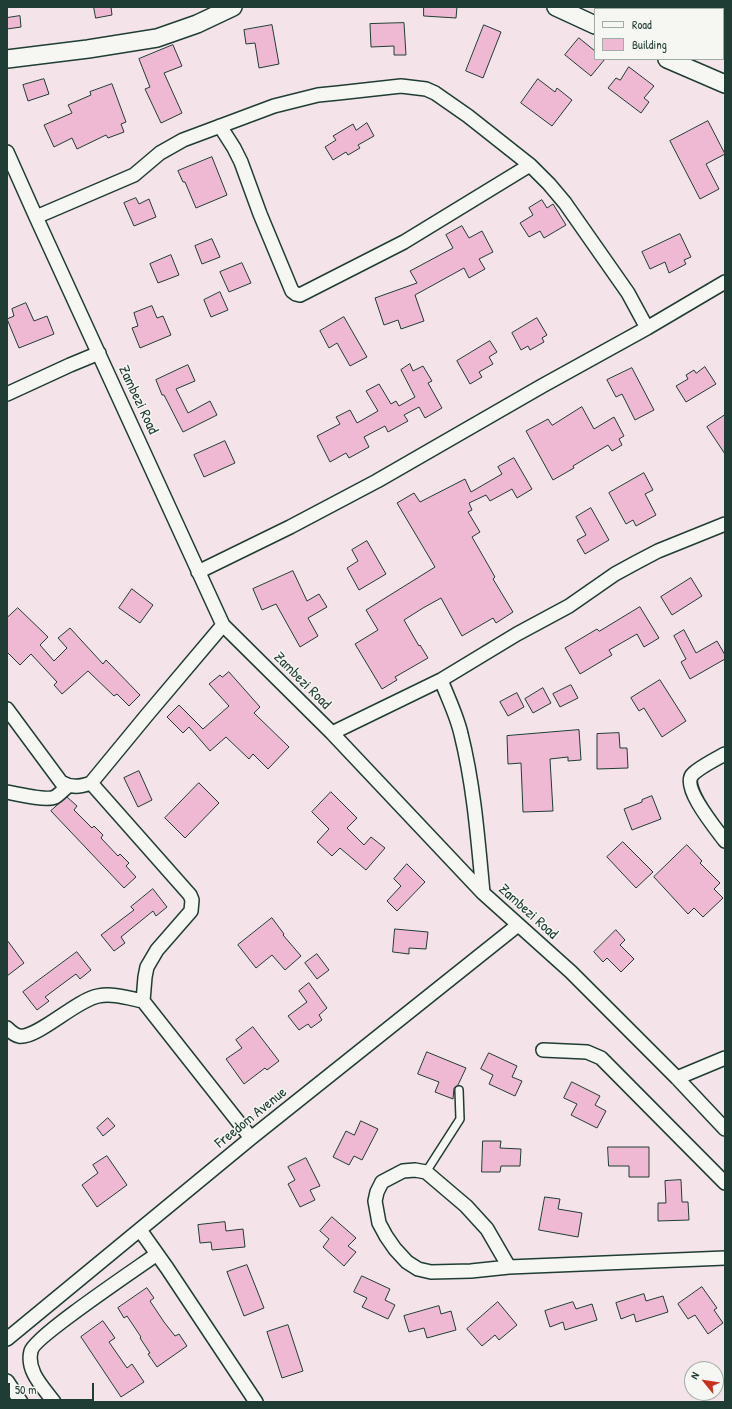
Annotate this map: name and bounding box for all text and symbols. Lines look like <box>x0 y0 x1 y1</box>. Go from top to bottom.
legend <box>594 8 724 60</box>
text: Road <box>632 16 652 33</box>
text: Building <box>632 36 667 53</box>
street label: Zambezi Road <box>114 363 162 437</box>
street label: Zambezi Road <box>270 649 334 713</box>
street label: Zambezi Road <box>495 881 561 943</box>
street label: Freedom Avenue <box>212 1084 290 1152</box>
north arrow <box>684 1361 724 1401</box>
text: N <box>687 1369 702 1382</box>
scale bar <box>10 1375 96 1401</box>
text: 50 m <box>15 1381 36 1398</box>

